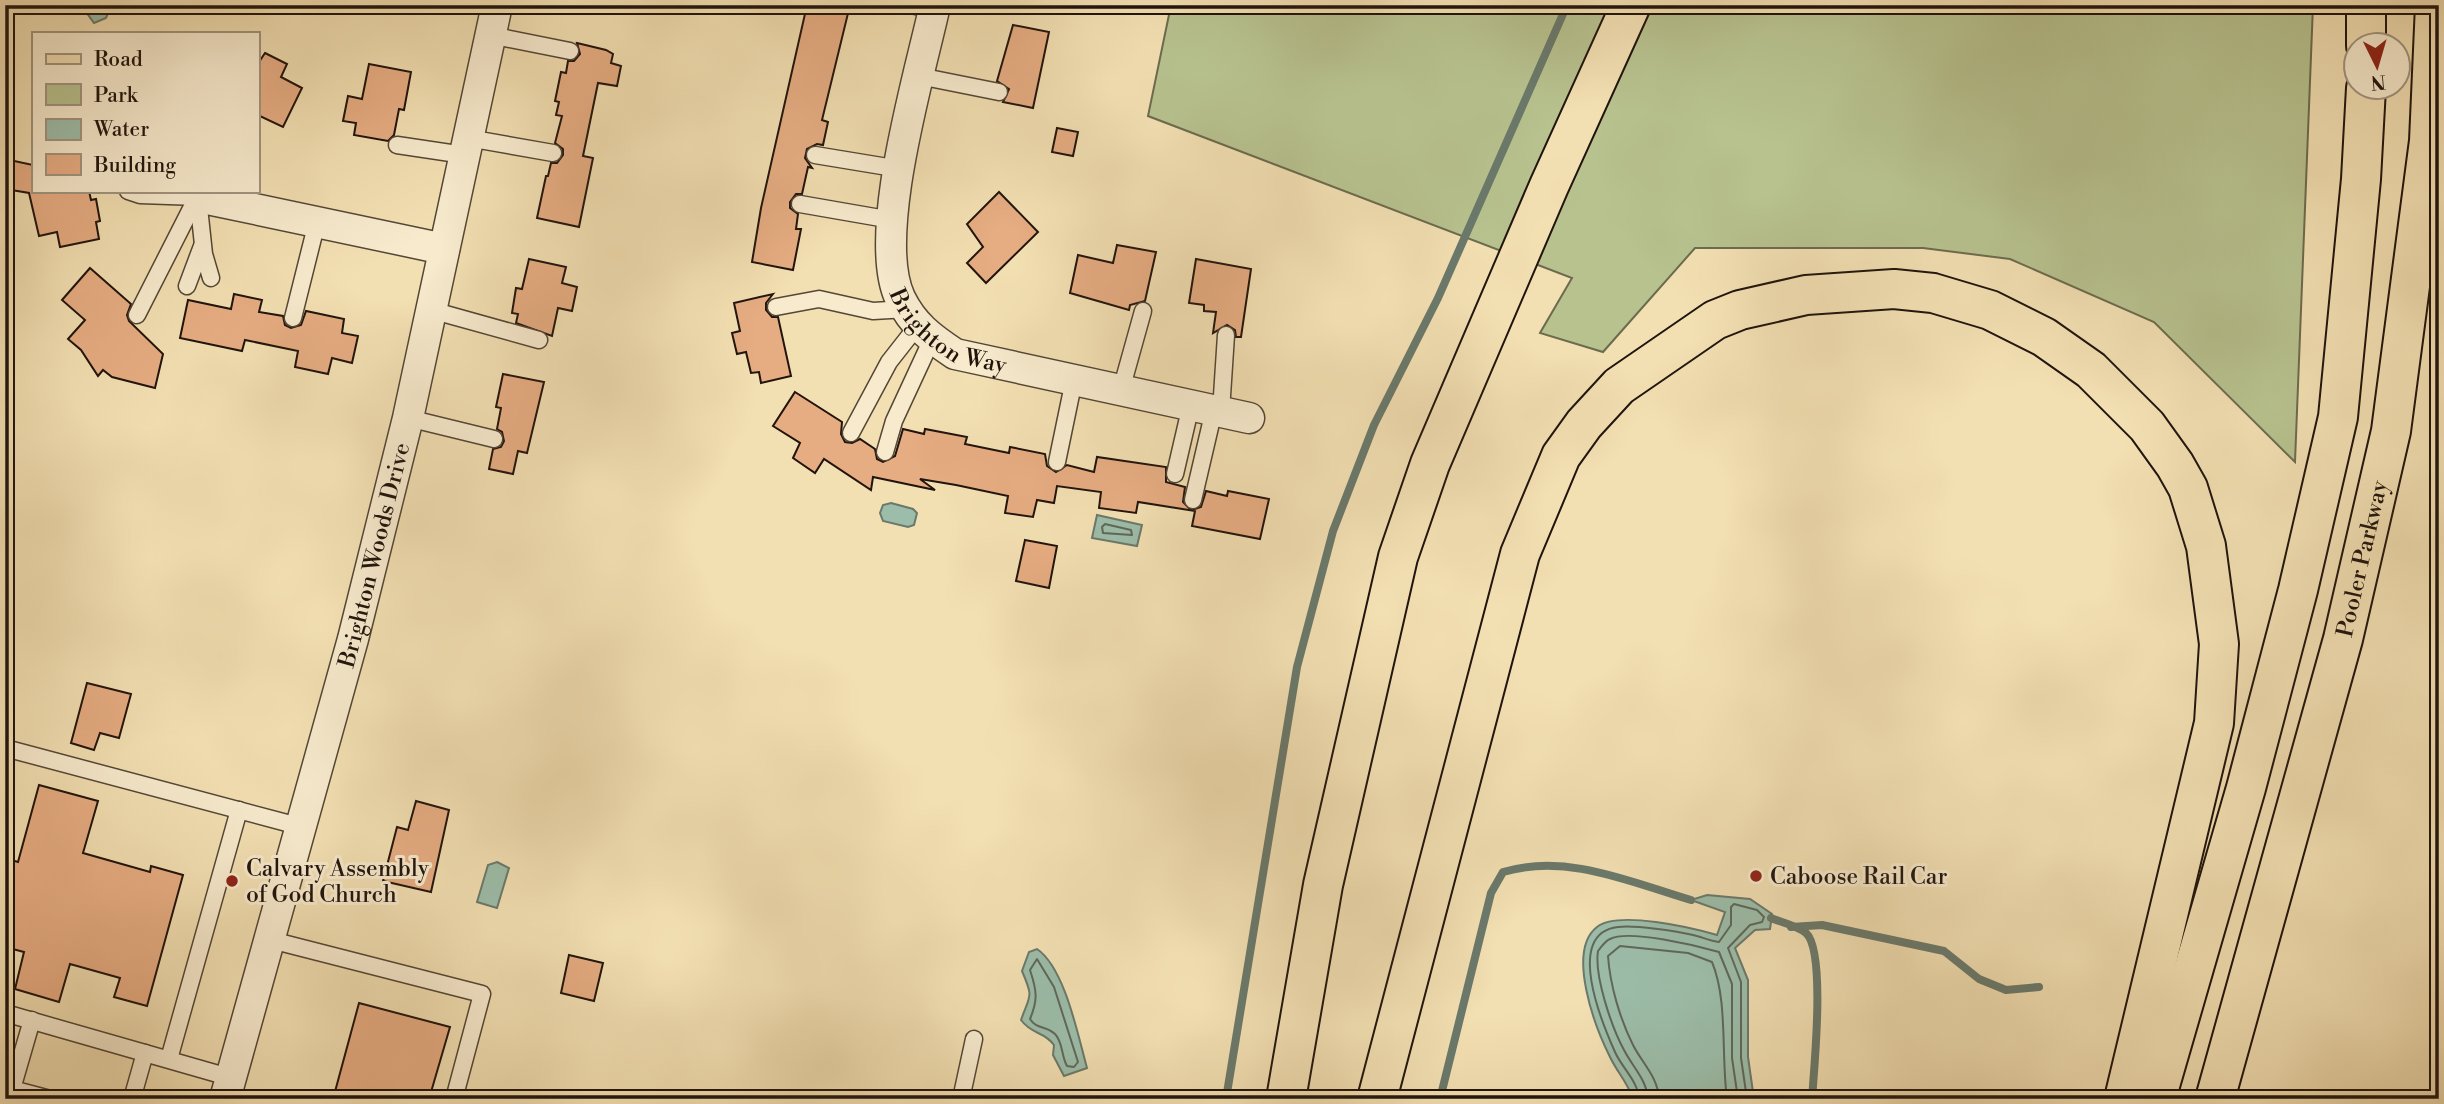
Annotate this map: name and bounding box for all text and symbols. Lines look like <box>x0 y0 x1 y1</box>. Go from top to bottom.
legend <box>32 32 259 192</box>
north arrow <box>2342 32 2412 102</box>
text: Road <box>94 47 143 73</box>
text: N <box>2370 69 2387 95</box>
text: Park <box>94 83 139 109</box>
text: Water <box>93 117 149 143</box>
text: Building <box>93 153 176 179</box>
street label: Brighton Way <box>882 283 1010 380</box>
street label: Brighton Woods Drive <box>332 440 416 672</box>
street label: Pooler Parkway <box>2331 477 2394 640</box>
place label: Calvary Assembly of God Church <box>246 855 430 909</box>
place label: Caboose Rail Car <box>1770 863 1947 891</box>
marker: Caboose Rail Car <box>1748 868 1764 884</box>
marker: Calvary Assembly of God Church <box>224 873 240 889</box>

